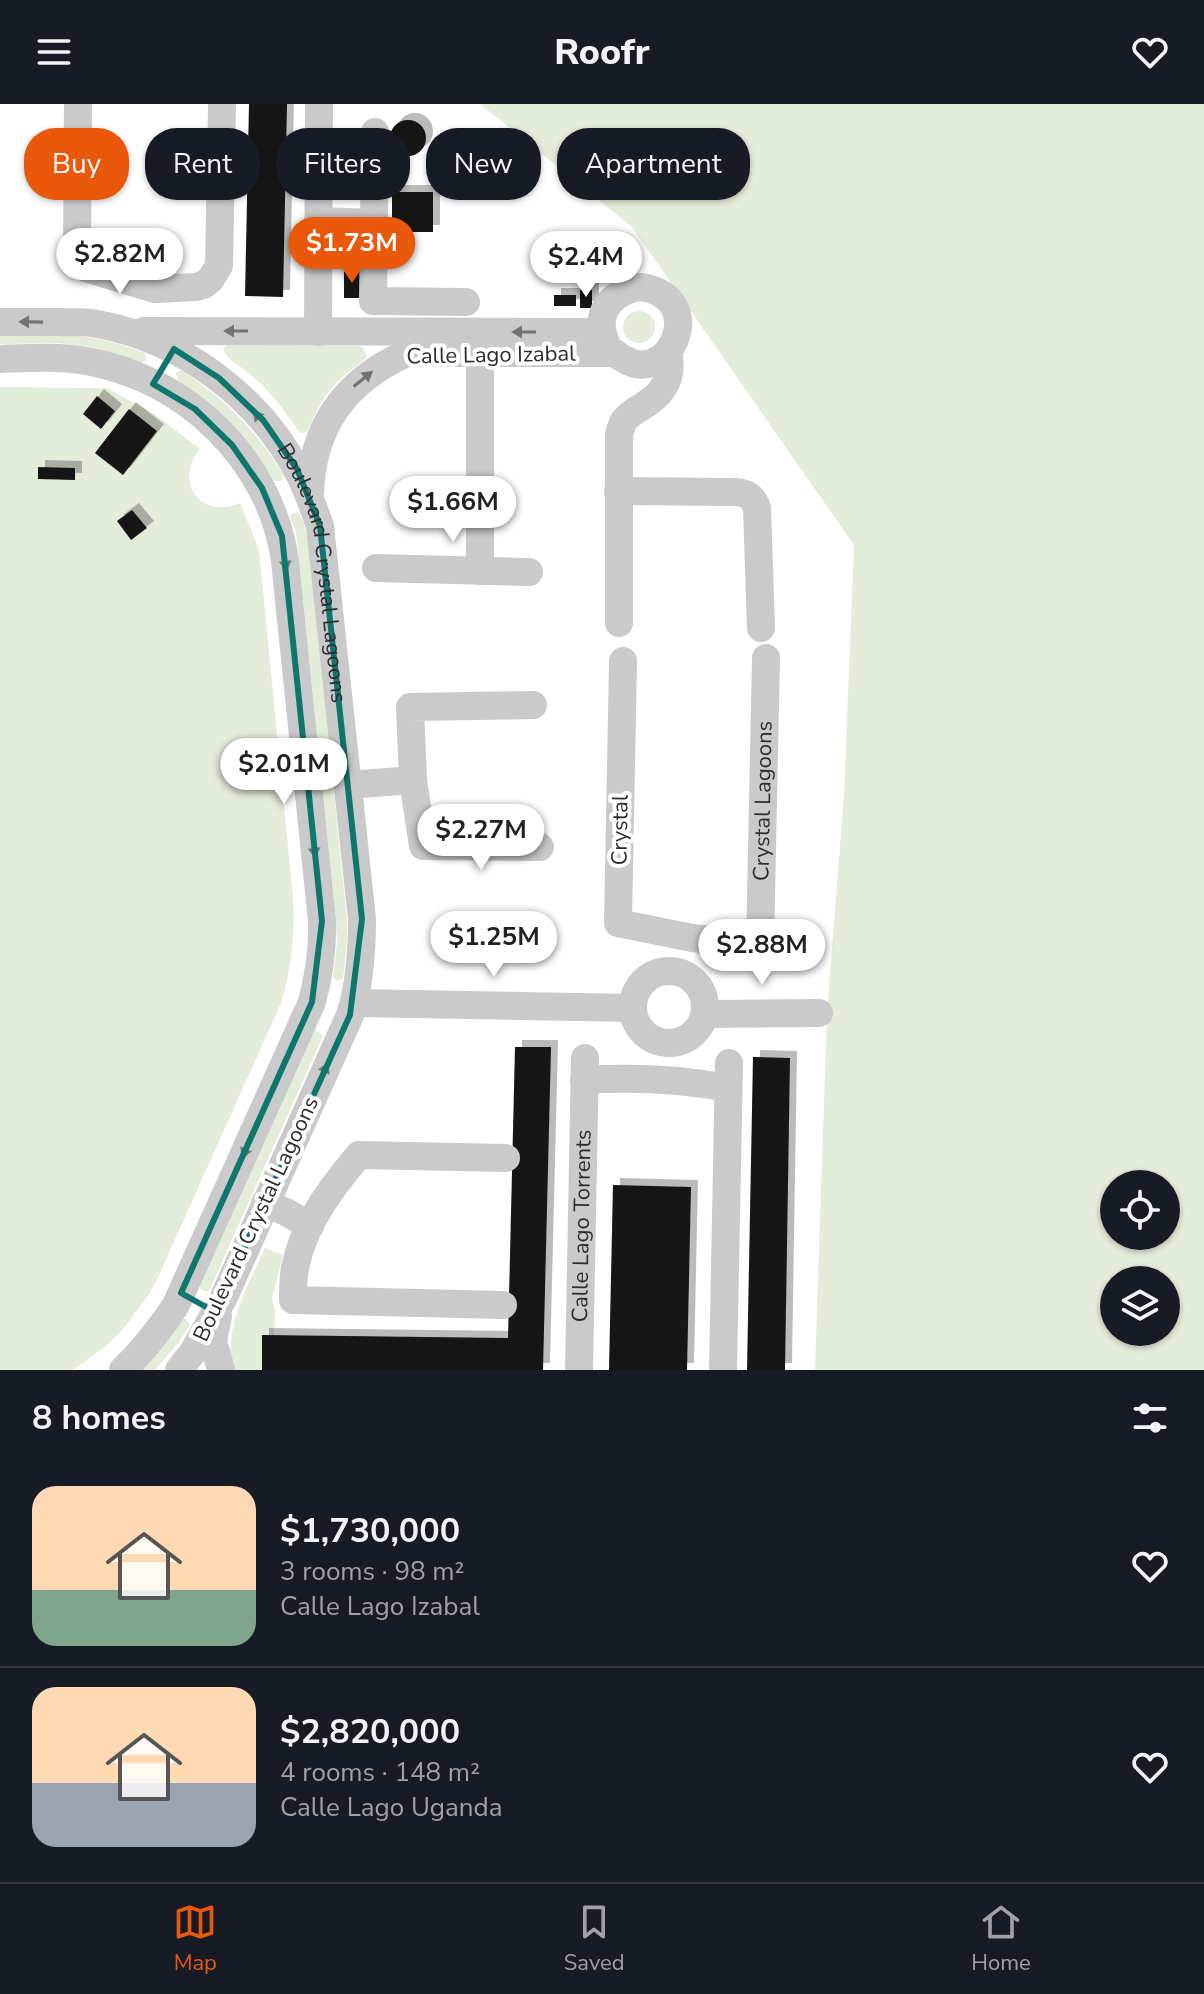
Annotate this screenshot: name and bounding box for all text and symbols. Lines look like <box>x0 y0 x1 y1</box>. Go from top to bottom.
text: Roofr <box>554 28 650 77</box>
icon: menu <box>32 30 76 74</box>
icon: heart <box>1128 30 1172 74</box>
chip: Buy <box>24 128 129 200</box>
chip: Rent <box>145 128 260 200</box>
chip: Filters <box>276 128 410 200</box>
chip: New <box>426 128 541 200</box>
chip: Apartment <box>557 128 750 200</box>
pin: $1.73M <box>287 217 417 285</box>
text: $1.73M <box>306 225 398 260</box>
pin: $2.82M <box>55 228 185 296</box>
pin: $2.4M <box>530 231 642 299</box>
text: $2.82M <box>74 236 166 271</box>
text: $2.4M <box>548 239 624 274</box>
one-way arrow <box>18 316 43 328</box>
one-way arrow <box>223 325 248 337</box>
one-way arrow <box>511 326 536 338</box>
street label: Calle Lago Izabal <box>406 339 576 371</box>
one-way arrow <box>353 371 373 388</box>
one-way arrow <box>253 410 270 430</box>
street label: Boulevard Crystal Lagoons <box>270 437 354 704</box>
pin: $1.66M <box>388 476 518 544</box>
text: $1.66M <box>407 484 499 519</box>
one-way arrow <box>279 547 292 572</box>
street label: Crystal Lagoons <box>746 720 780 882</box>
pin: $2.01M <box>219 738 349 806</box>
text: $2.01M <box>238 746 330 781</box>
street label: Crystal <box>604 794 636 866</box>
pin: $2.27M <box>416 804 546 872</box>
text: $2.27M <box>435 812 527 847</box>
one-way arrow <box>308 834 321 859</box>
pin: $1.25M <box>429 911 559 979</box>
text: $1.25M <box>448 919 540 954</box>
pin: $2.88M <box>697 919 827 987</box>
text: $2.88M <box>716 927 808 962</box>
one-way arrow <box>316 1062 330 1086</box>
street label: Boulevard Crystal Lagoons <box>186 1092 326 1346</box>
street label: Calle Lago Torrents <box>565 1129 599 1323</box>
one-way arrow <box>241 1135 254 1159</box>
map controls <box>1100 1170 1180 1346</box>
button: locate <box>1100 1170 1180 1250</box>
button: layers <box>1100 1266 1180 1346</box>
text: 8 homes <box>32 1395 166 1441</box>
icon: filters <box>1128 1396 1172 1440</box>
text: $1,730,000 <box>280 1508 460 1554</box>
icon: home <box>96 1518 192 1614</box>
icon: heart <box>1128 1544 1172 1588</box>
text: 3 rooms · 98 m² <box>280 1554 464 1589</box>
text: Calle Lago Izabal <box>280 1589 480 1624</box>
text: $2,820,000 <box>280 1709 460 1755</box>
icon: home <box>96 1719 192 1815</box>
icon: heart <box>1128 1745 1172 1789</box>
text: 4 rooms · 148 m² <box>280 1755 480 1790</box>
text: Calle Lago Uganda <box>280 1790 503 1825</box>
tab: Map <box>173 1900 217 1978</box>
tab: Saved <box>564 1900 625 1978</box>
tab: Home <box>971 1900 1031 1978</box>

